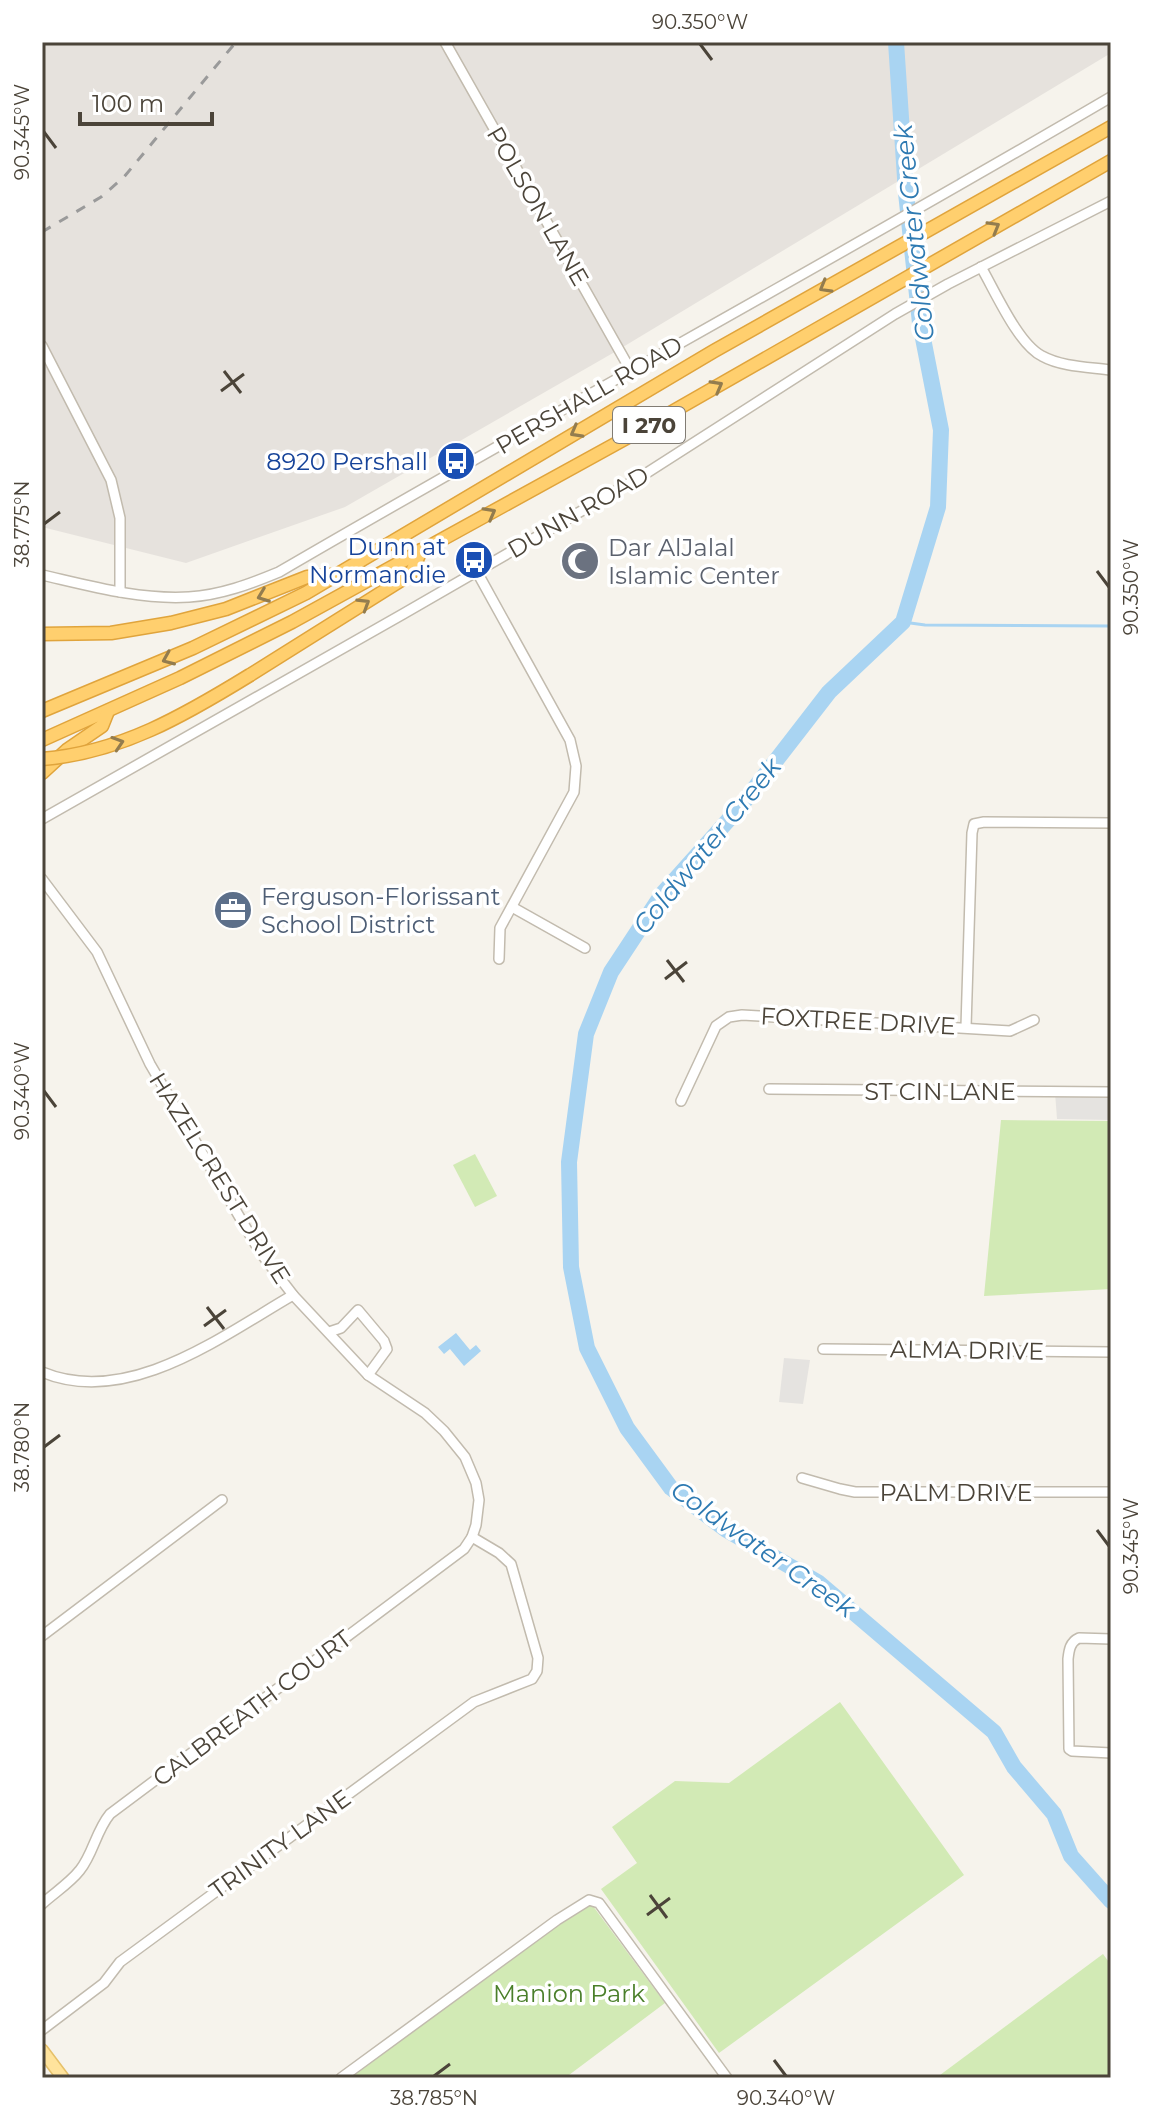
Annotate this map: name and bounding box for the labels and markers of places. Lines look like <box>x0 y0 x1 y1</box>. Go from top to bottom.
bus stop icon: 8920 Pershall <box>435 440 477 482</box>
place label: 8920 Pershall <box>266 447 428 476</box>
place label: Dunn at Normandie <box>309 532 446 589</box>
place label: Dar AlJalal Islamic Center <box>608 533 780 590</box>
bus stop icon: Dunn at Normandie <box>453 539 495 581</box>
mosque icon: Dar AlJalal Islamic Center <box>559 540 601 582</box>
place label: Ferguson-Florissant School District <box>261 882 501 939</box>
office icon: Ferguson-Florissant School District <box>212 889 254 931</box>

